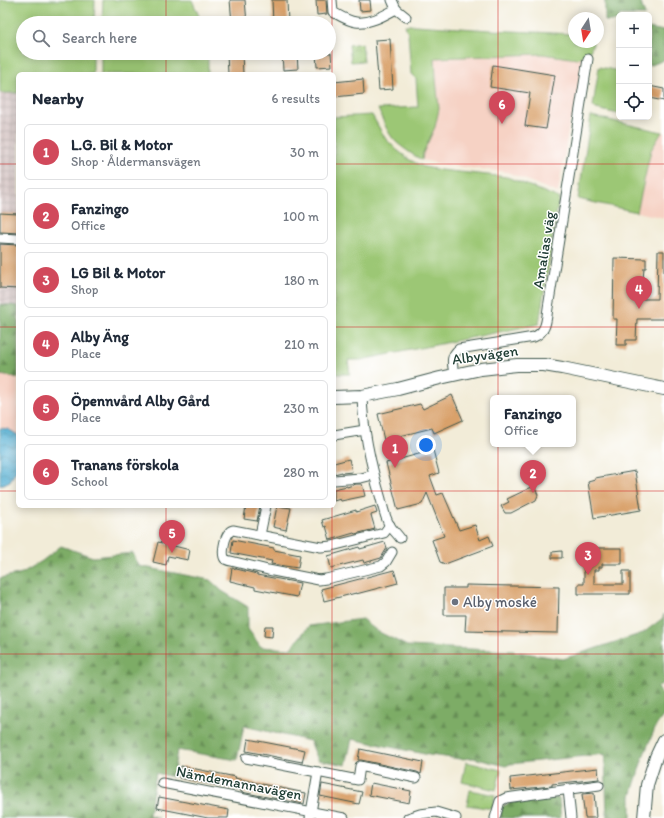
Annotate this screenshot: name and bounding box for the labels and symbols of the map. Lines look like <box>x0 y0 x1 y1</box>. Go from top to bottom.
north arrow <box>568 12 604 48</box>
pin: 6 <box>489 91 515 124</box>
street label: Amalias väg <box>529 210 559 290</box>
pin: 4 <box>626 276 652 309</box>
street label: Albyvägen <box>451 341 520 369</box>
pin: 1 <box>382 435 408 468</box>
your location <box>416 435 436 455</box>
pin: 2 <box>520 460 546 493</box>
pin: 5 <box>159 520 185 553</box>
pin: 3 <box>575 542 601 575</box>
place label: Alby moské <box>463 593 537 611</box>
marker: Alby moské <box>450 597 460 607</box>
street label: Nämdemannavägen <box>175 762 303 804</box>

